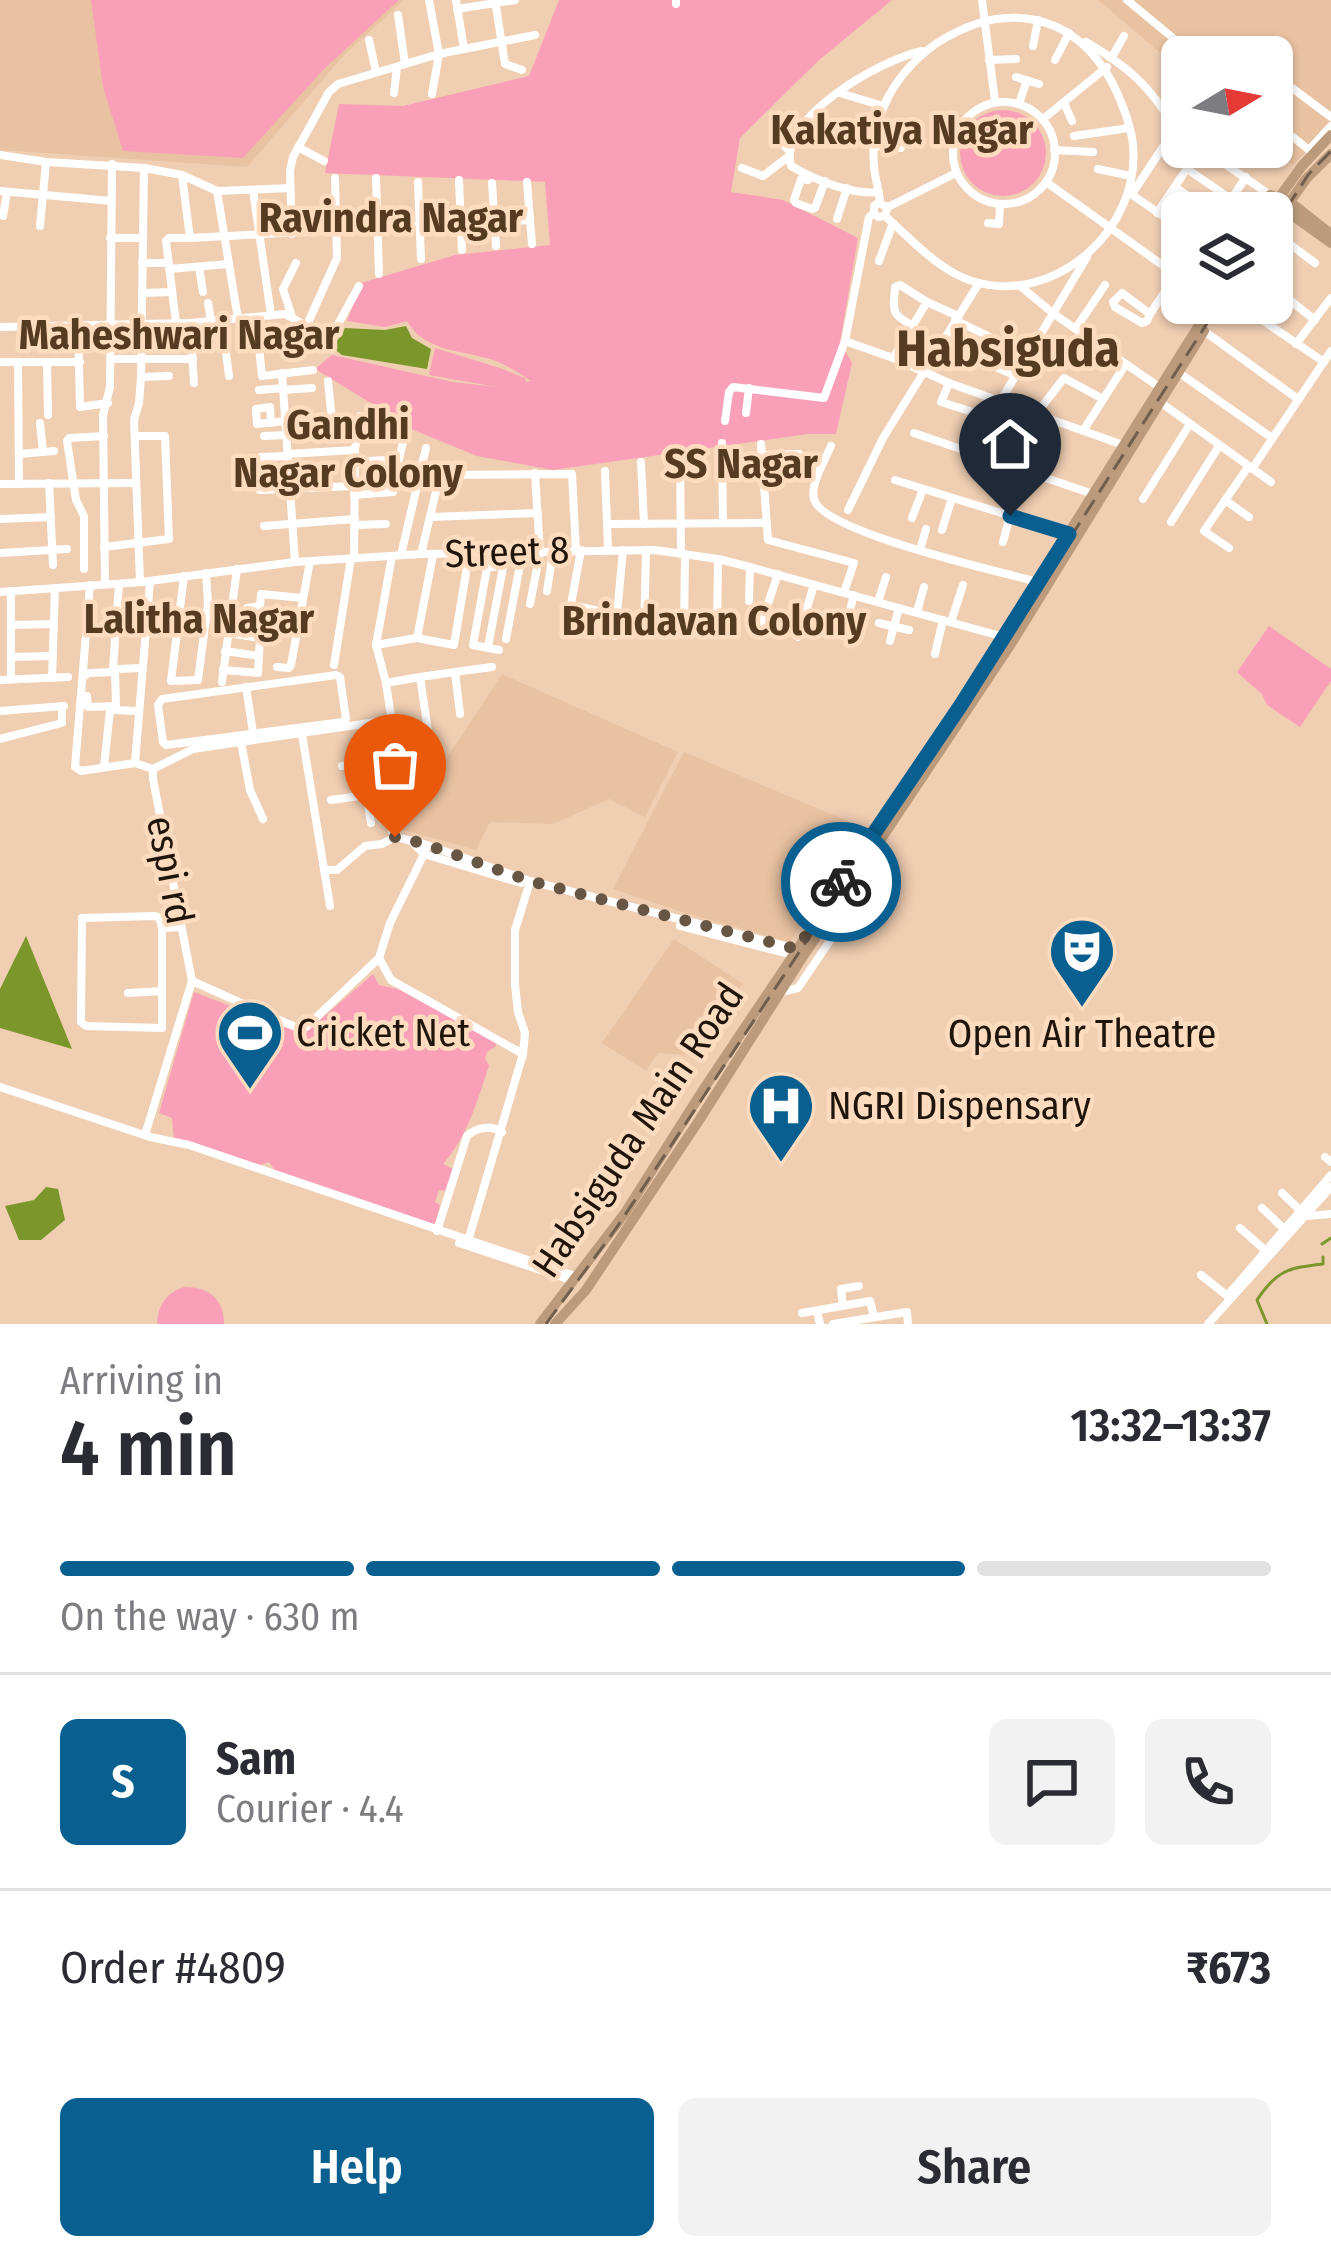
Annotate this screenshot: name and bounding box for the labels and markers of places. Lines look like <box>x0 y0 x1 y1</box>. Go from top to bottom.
pin <box>959 393 1061 516</box>
pin <box>344 714 446 837</box>
theatre icon: Open Air Theatre <box>1047 916 1117 1010</box>
sports icon: Cricket Net <box>215 998 285 1092</box>
place label: Cricket Net <box>296 1010 470 1056</box>
place label: Open Air Theatre <box>948 1011 1216 1057</box>
hospital icon: NGRI Dispensary <box>746 1071 816 1165</box>
place label: NGRI Dispensary <box>828 1083 1091 1129</box>

